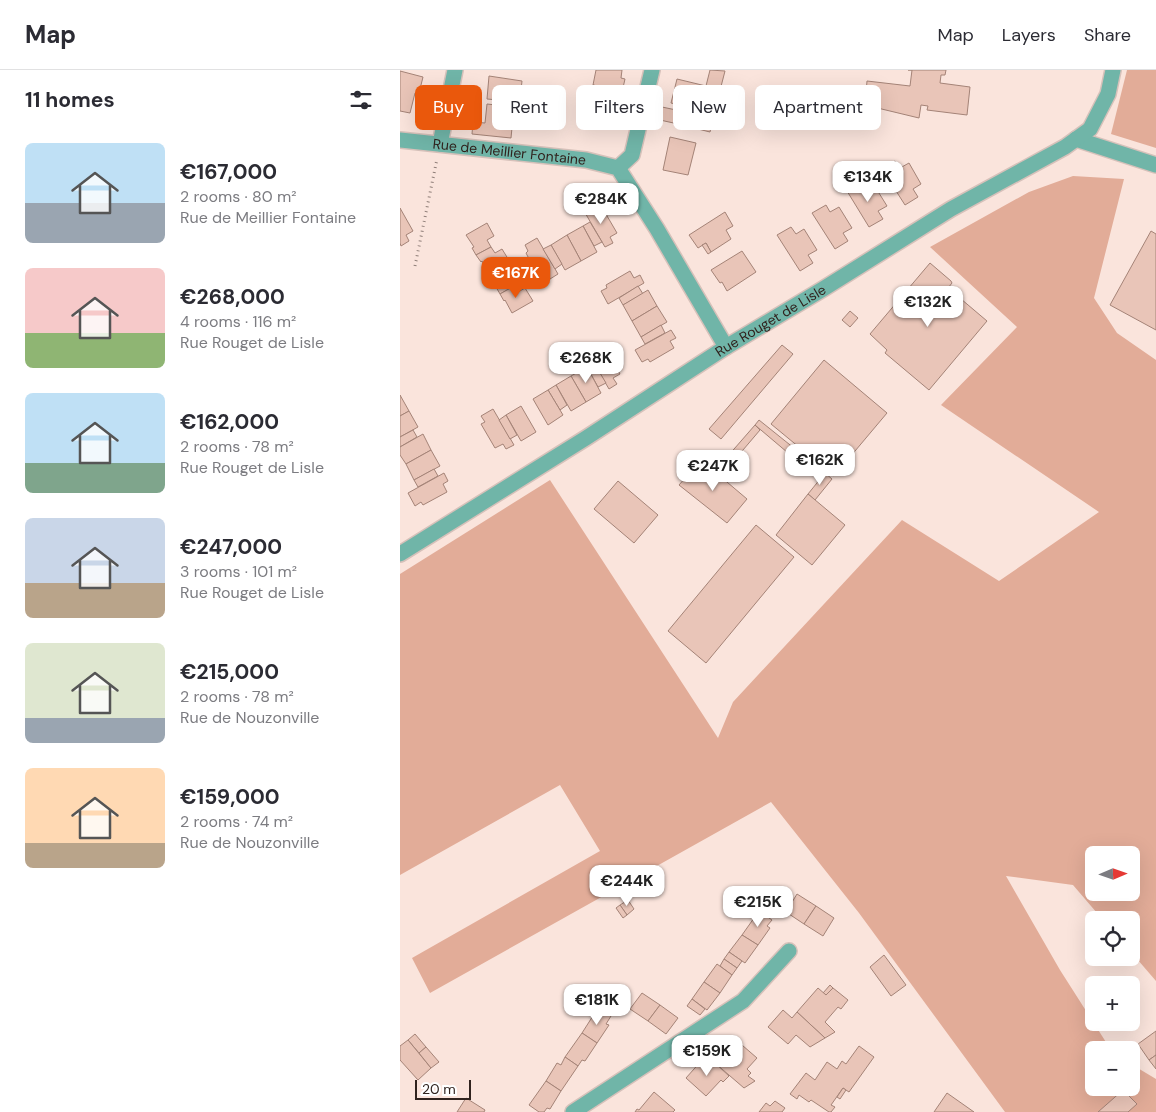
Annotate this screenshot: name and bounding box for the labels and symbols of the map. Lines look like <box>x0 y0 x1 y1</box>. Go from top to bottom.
street label: Rue de Meillier Fontaine <box>432 135 587 169</box>
pin: €134K <box>833 160 903 203</box>
pin: €284K <box>566 182 636 225</box>
pin: €167K <box>481 256 551 299</box>
street label: Rue Rouget de Lisle <box>712 280 829 361</box>
pin: €132K <box>893 286 963 328</box>
pin: €268K <box>551 342 621 384</box>
pin: €162K <box>785 444 855 486</box>
pin: €247K <box>678 450 748 492</box>
north arrow <box>1085 846 1140 901</box>
pin: €244K <box>592 864 662 907</box>
pin: €215K <box>723 886 793 928</box>
pin: €181K <box>562 984 632 1026</box>
pin: €159K <box>672 1034 742 1077</box>
scale bar <box>415 1077 471 1100</box>

